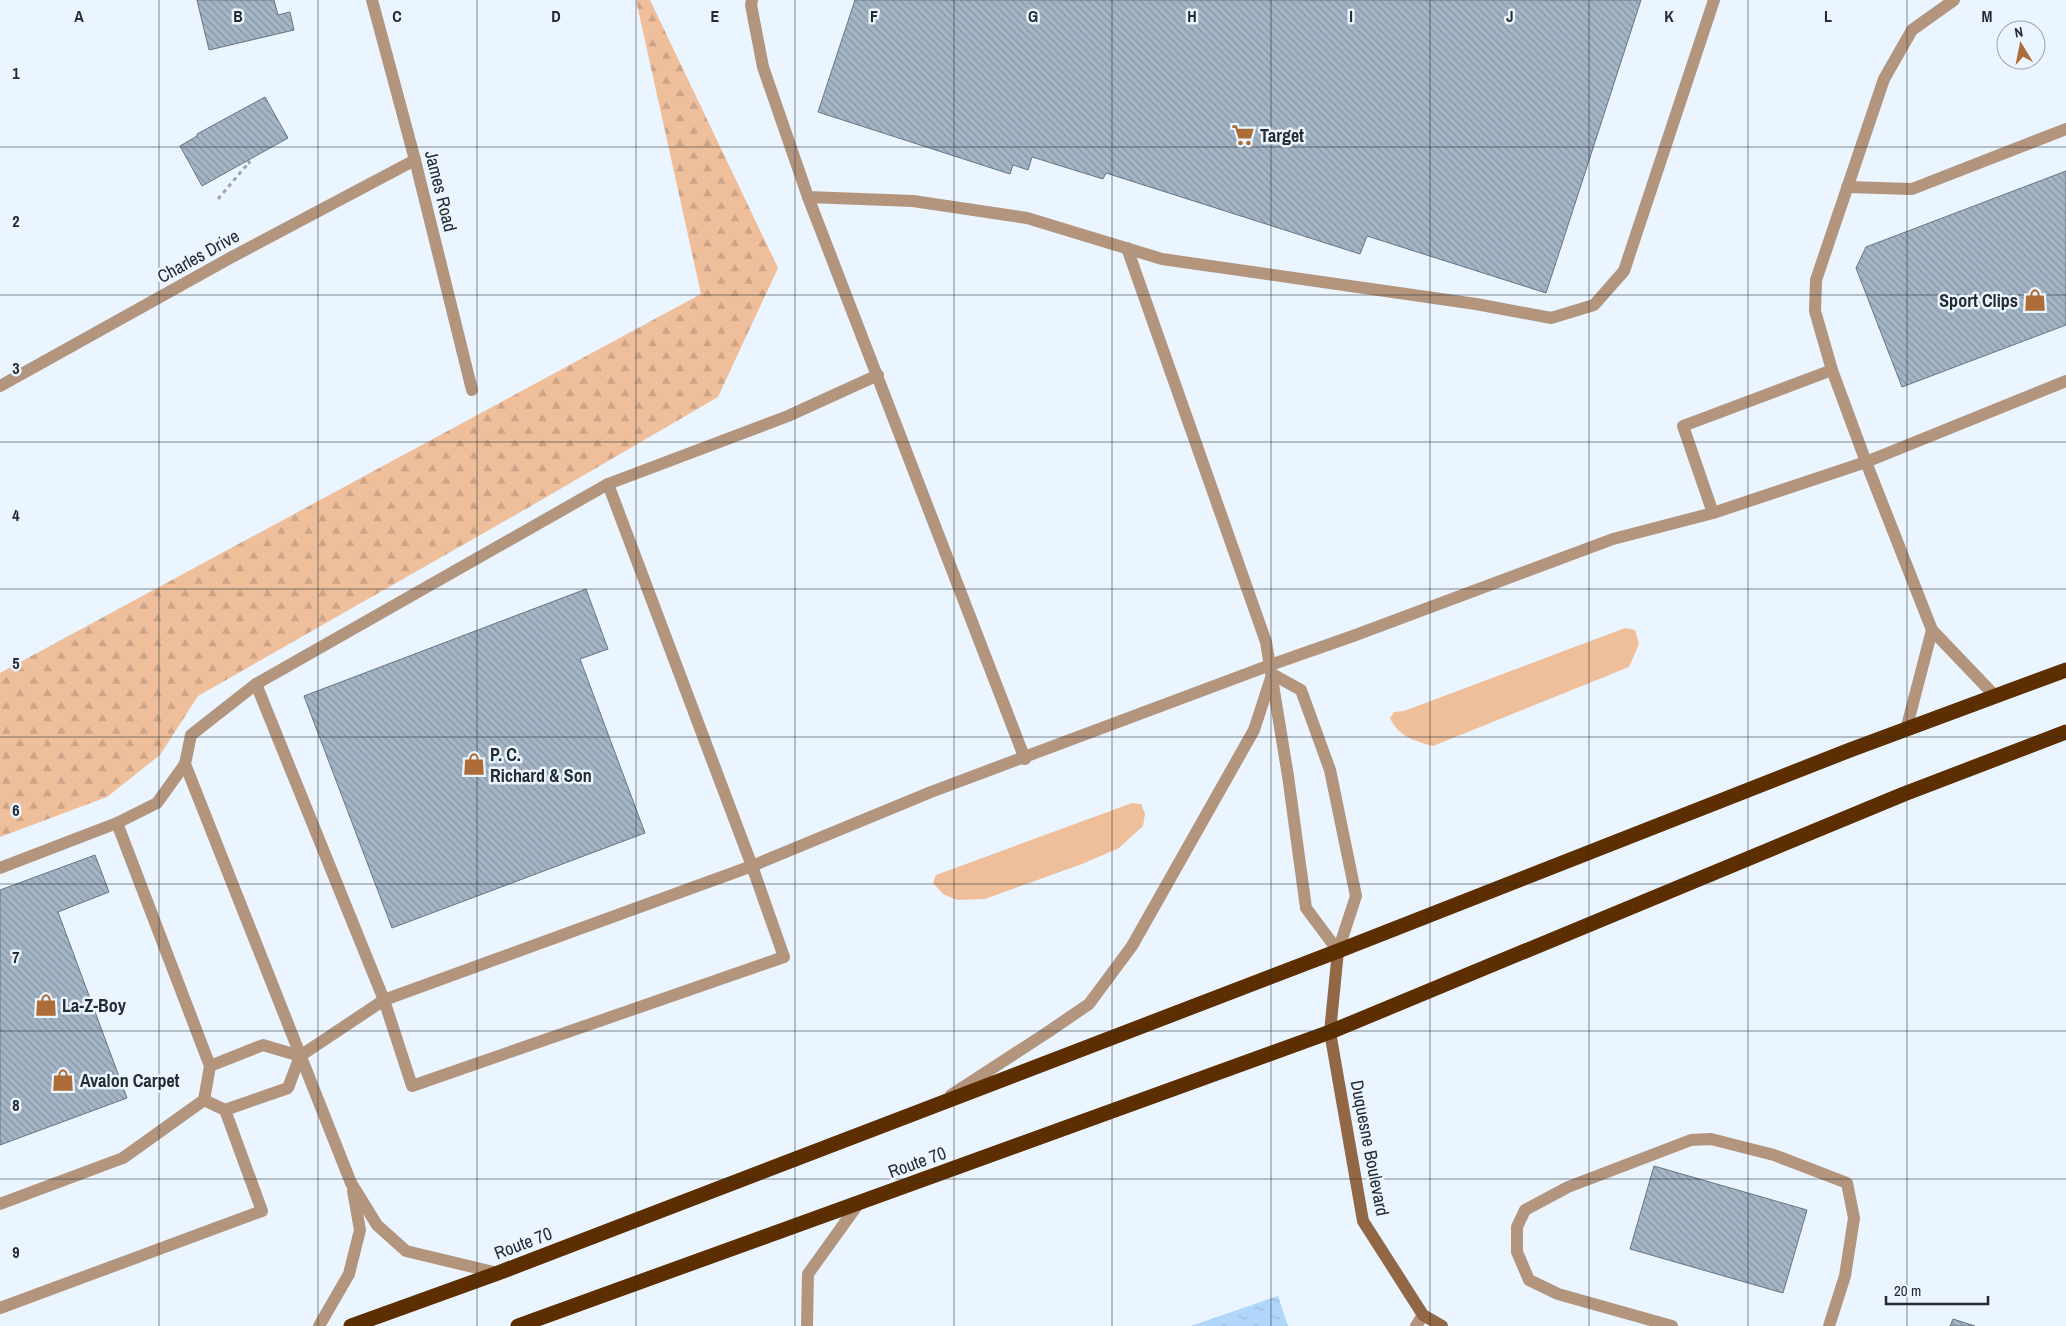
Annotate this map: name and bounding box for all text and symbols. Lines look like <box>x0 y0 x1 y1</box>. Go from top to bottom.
text: A <box>74 5 84 27</box>
text: B <box>233 5 243 27</box>
text: C <box>392 5 402 27</box>
text: D <box>551 5 561 27</box>
text: E <box>711 5 720 27</box>
text: F <box>870 5 878 27</box>
text: G <box>1028 5 1038 27</box>
text: H <box>1187 5 1197 27</box>
text: I <box>1349 5 1353 27</box>
text: J <box>1506 5 1514 27</box>
text: K <box>1664 5 1674 27</box>
text: L <box>1824 5 1832 27</box>
text: M <box>1982 5 1993 27</box>
north arrow <box>1996 20 2046 70</box>
text: N <box>2013 23 2024 42</box>
text: 1 <box>12 62 20 84</box>
supermarket icon: Target <box>1230 122 1256 148</box>
place label: Target <box>1260 123 1304 148</box>
street label: James Road <box>419 148 463 234</box>
text: 2 <box>12 210 20 232</box>
street label: Charles Drive <box>152 223 244 289</box>
shop icon: Sport Clips <box>2022 287 2048 313</box>
place label: Sport Clips <box>1939 288 2018 313</box>
text: 3 <box>12 357 20 379</box>
text: 4 <box>12 504 20 526</box>
text: 5 <box>12 652 20 674</box>
place label: P. C. Richard & Son <box>490 742 592 788</box>
shop icon: P. C. Richard & Son <box>461 751 487 777</box>
text: 6 <box>12 799 20 821</box>
text: 7 <box>12 946 20 968</box>
shop icon: La-Z-Boy <box>33 992 59 1018</box>
place label: La-Z-Boy <box>62 993 127 1018</box>
shop icon: Avalon Carpet <box>50 1067 76 1093</box>
place label: Avalon Carpet <box>80 1068 180 1093</box>
street label: Duquesne Boulevard <box>1345 1078 1395 1218</box>
text: 8 <box>12 1094 20 1116</box>
street label: Route 70 <box>885 1140 949 1184</box>
street label: Route 70 <box>491 1221 555 1265</box>
text: 9 <box>12 1241 20 1263</box>
scale bar <box>1886 1274 1988 1306</box>
text: 20 m <box>1894 1280 1921 1301</box>

